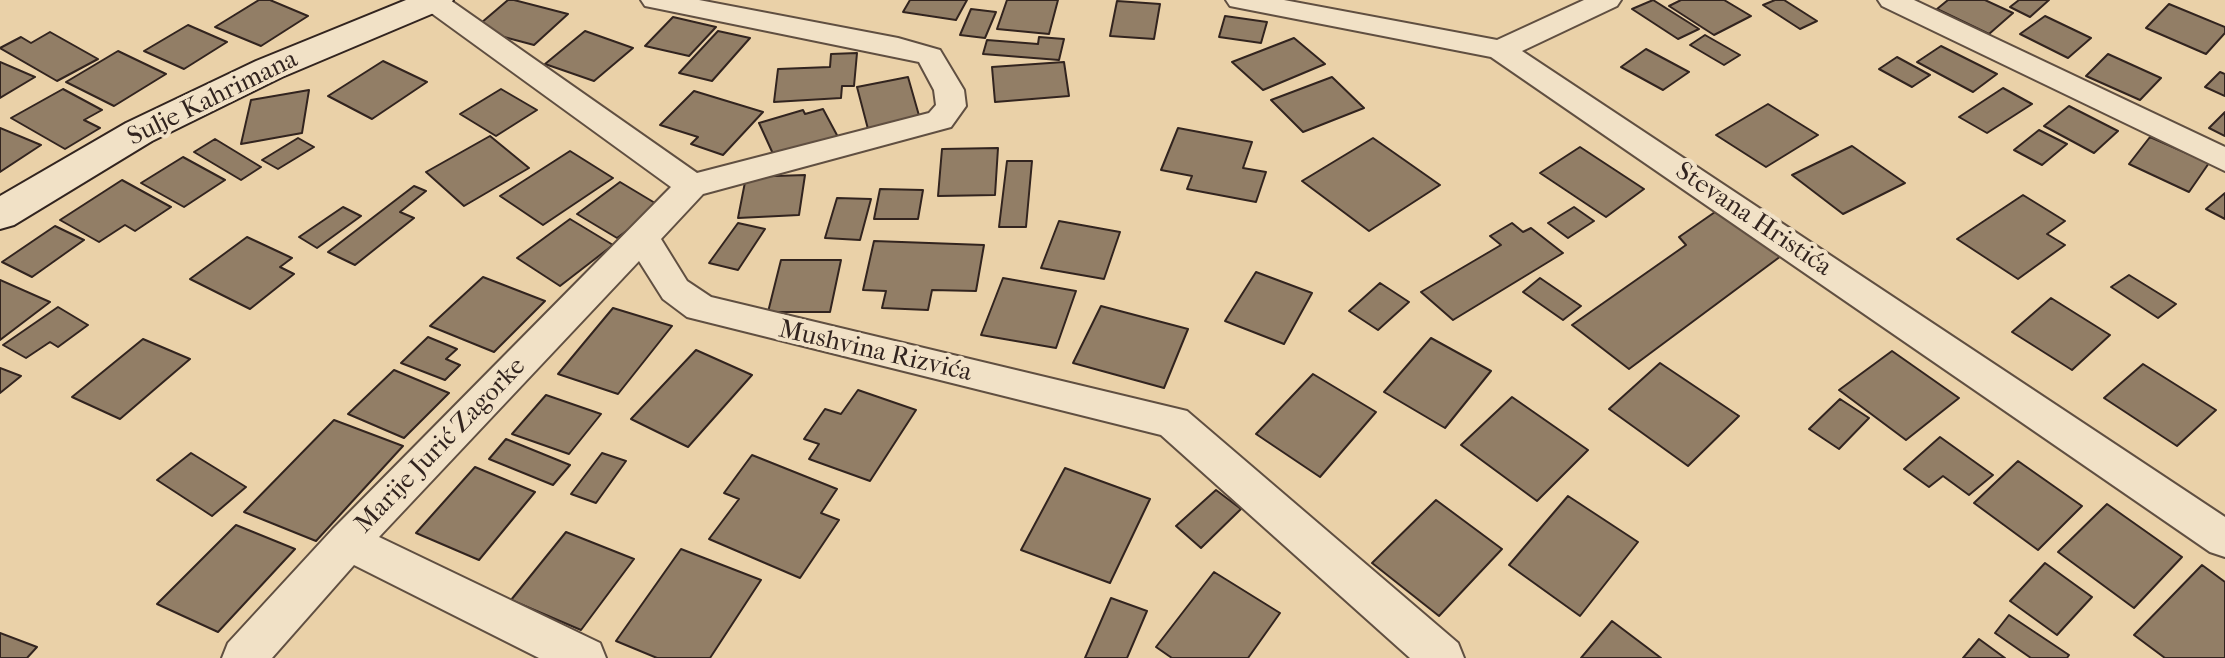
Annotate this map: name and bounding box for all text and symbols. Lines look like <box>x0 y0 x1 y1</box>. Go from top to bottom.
street label: Sulje Kahrimana <box>123 44 303 154</box>
street label: Stevana Hristića <box>1669 156 1837 284</box>
street label: Mushvina Rizvića <box>775 315 975 389</box>
street label: Marije Jurić Zagorke <box>349 352 533 540</box>

